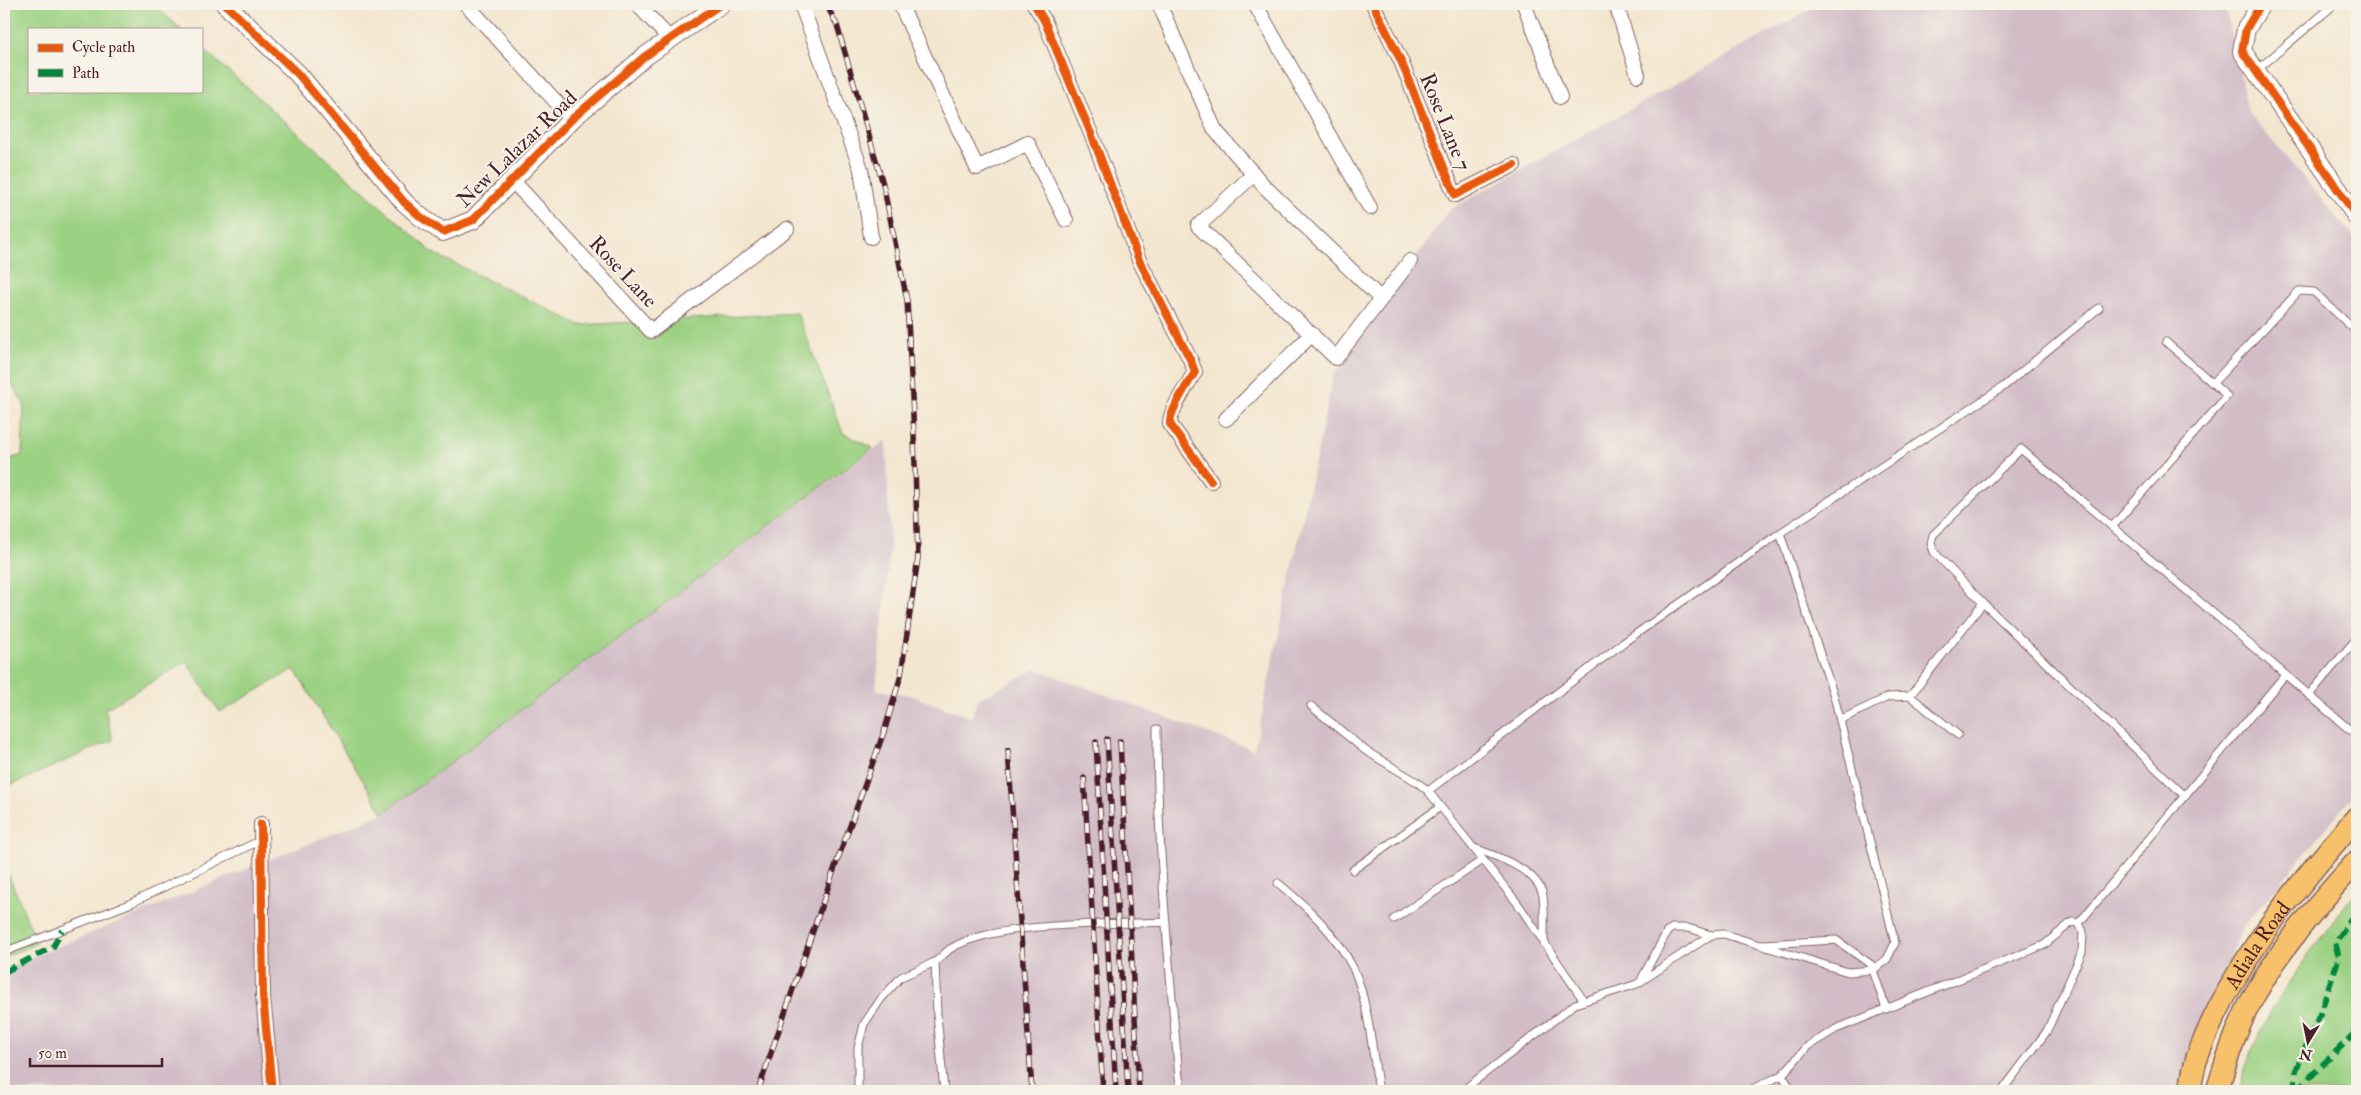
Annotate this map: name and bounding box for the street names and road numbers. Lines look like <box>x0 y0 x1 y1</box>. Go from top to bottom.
street label: Rose Lane 7 <box>1413 69 1477 175</box>
street label: New Lalazar Road <box>451 84 583 213</box>
street label: Rose Lane <box>583 230 663 314</box>
street label: Adiala Road <box>2218 895 2297 995</box>

